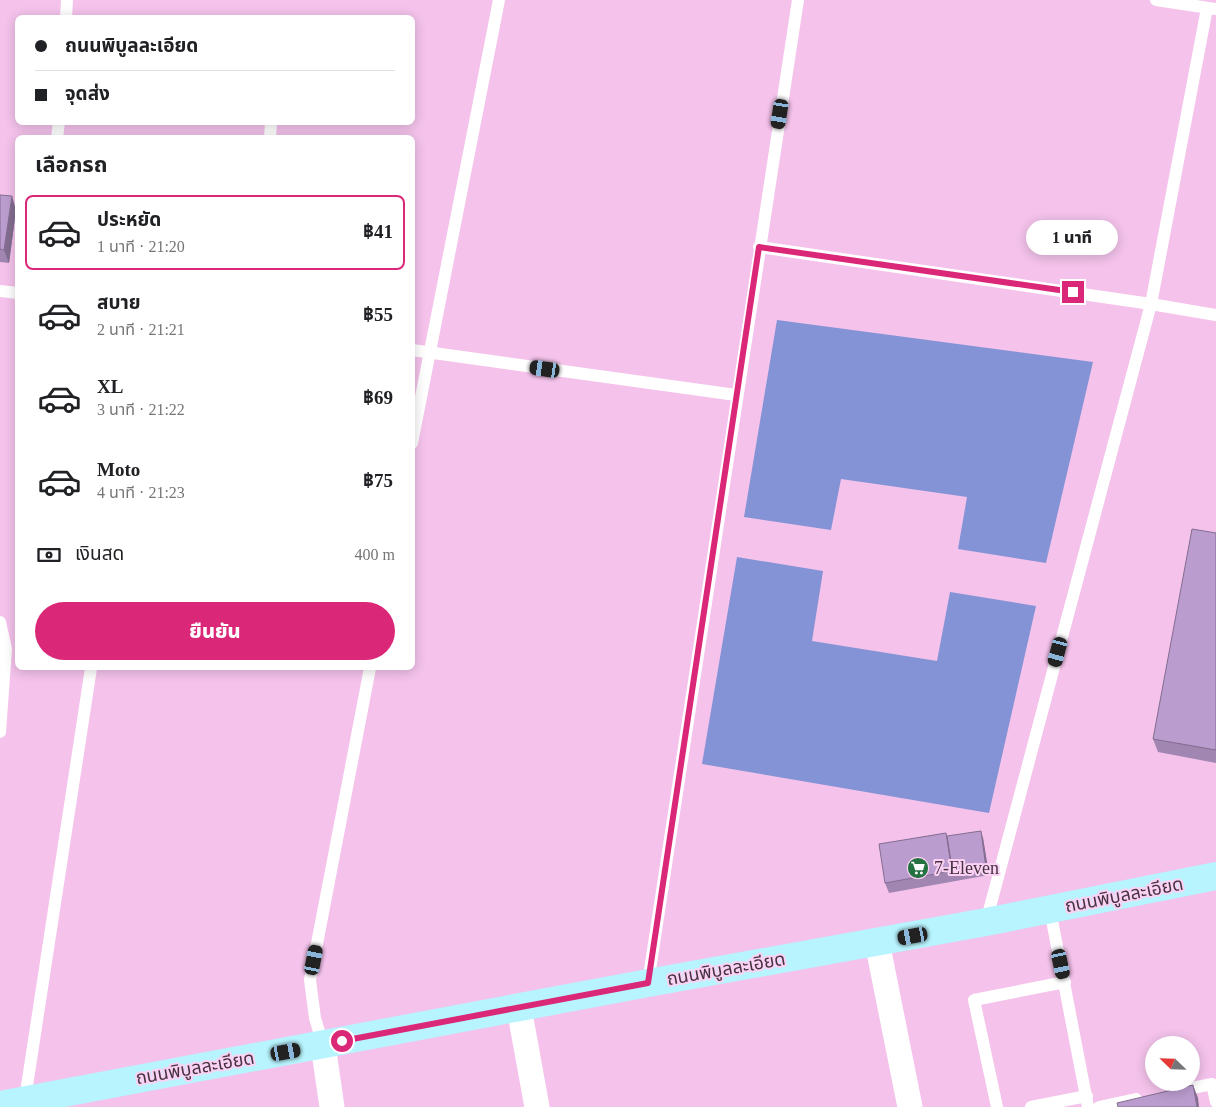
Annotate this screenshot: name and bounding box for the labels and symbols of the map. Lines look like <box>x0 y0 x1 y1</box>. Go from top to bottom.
car <box>770 98 789 130</box>
callout: 1 นาที <box>1027 220 1119 254</box>
route end <box>1062 281 1084 303</box>
car <box>529 359 560 379</box>
car <box>1046 636 1069 668</box>
supermarket icon: 7-Eleven <box>906 856 930 880</box>
place label: 7-Eleven <box>934 858 999 878</box>
street label: ถนนพิบูลละเอียด <box>1063 874 1185 918</box>
car <box>896 926 929 946</box>
car <box>303 944 324 976</box>
car <box>1050 948 1071 980</box>
street label: ถนนพิบูลละเอียด <box>665 949 787 991</box>
route start <box>331 1030 353 1052</box>
north arrow <box>1145 1036 1200 1091</box>
car <box>269 1042 302 1062</box>
street label: ถนนพิบูลละเอียด <box>134 1048 256 1090</box>

